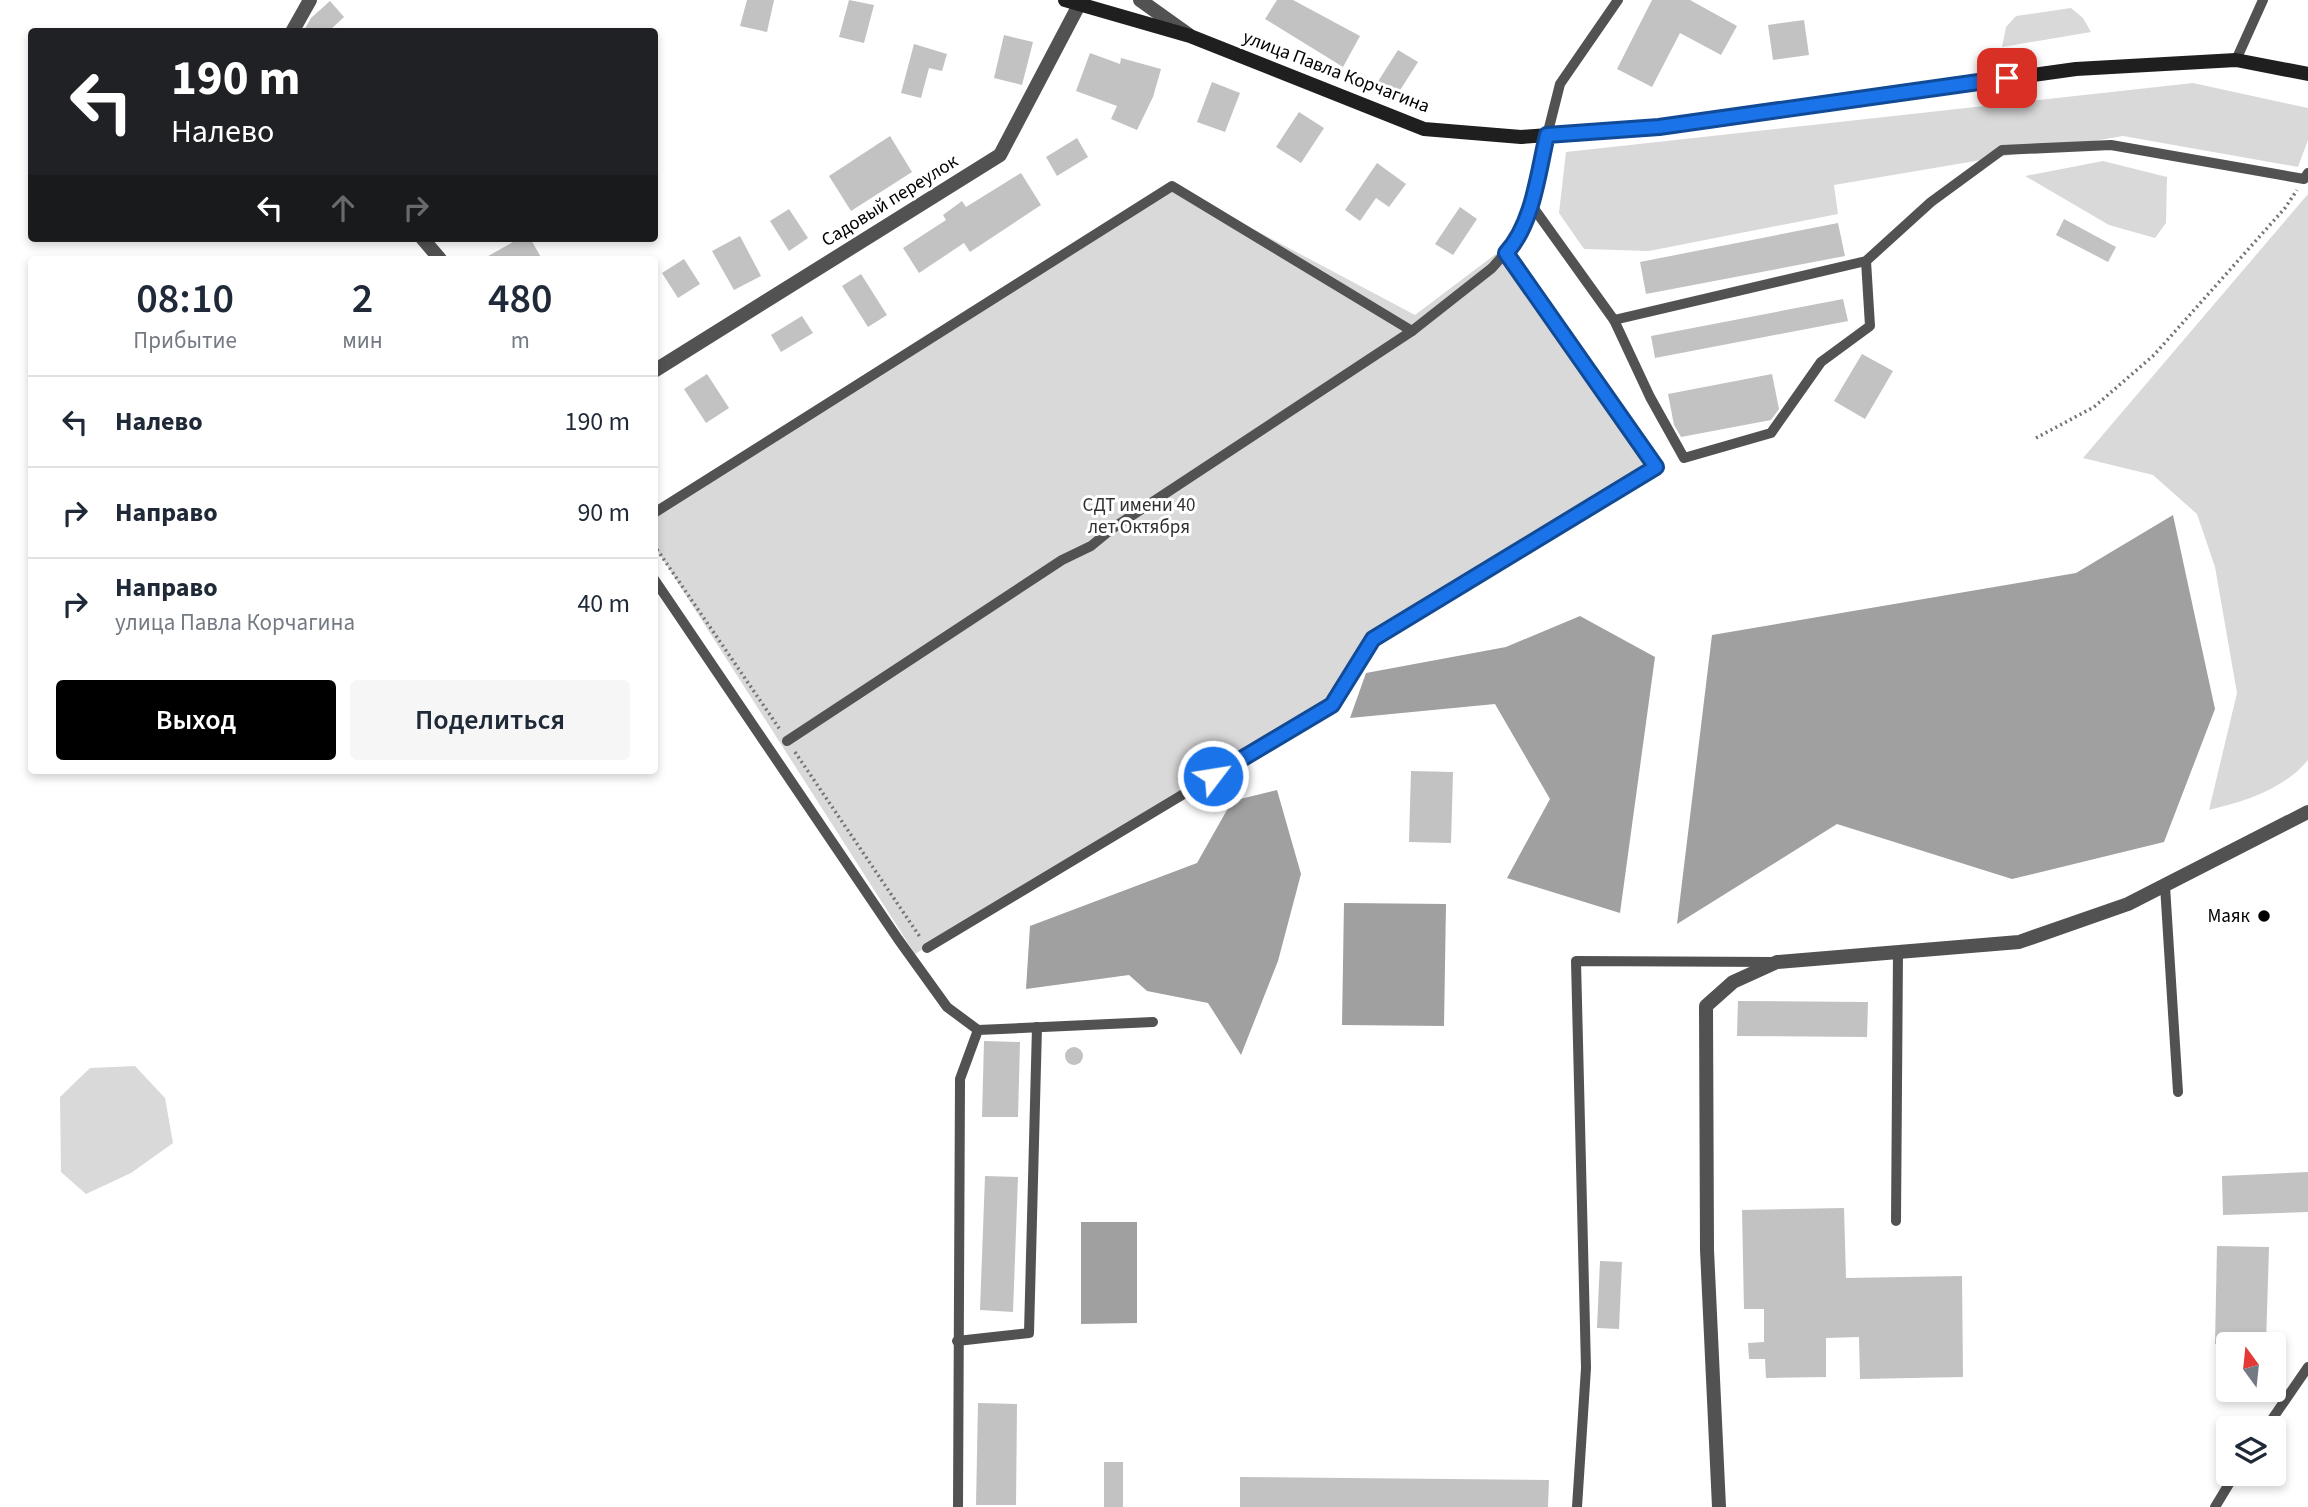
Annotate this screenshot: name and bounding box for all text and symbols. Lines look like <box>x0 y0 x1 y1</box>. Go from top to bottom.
street label: улица Павла Корчагина <box>1239 24 1433 120</box>
text: 190 m <box>171 44 300 114</box>
pin <box>1977 48 2037 108</box>
icon: left <box>56 56 147 147</box>
icon: arrive <box>1988 59 2026 97</box>
text: Налево <box>171 109 274 155</box>
street label: Садовый переулок <box>817 148 964 254</box>
icon: left <box>251 189 289 227</box>
icon: ahead <box>324 189 362 227</box>
icon: right <box>397 189 435 227</box>
text: 08:10 <box>136 269 234 329</box>
text: 2 <box>352 269 373 329</box>
text: 480 <box>488 269 553 329</box>
text: Прибытие <box>133 324 237 357</box>
text: мин <box>342 324 383 357</box>
text: m <box>511 324 530 357</box>
icon: left <box>56 403 94 441</box>
text: Налево <box>115 403 203 440</box>
text: 190 m <box>564 403 630 440</box>
park label: СДТ имени 40 лет Октября <box>1083 492 1195 541</box>
icon: right <box>56 494 94 532</box>
text: Направо <box>115 494 218 531</box>
text: 90 m <box>577 494 630 531</box>
text: Направо <box>115 569 218 606</box>
icon: right <box>56 585 94 623</box>
text: 40 m <box>577 585 630 622</box>
text: улица Павла Корчагина <box>115 606 355 639</box>
button: Выход <box>56 680 336 760</box>
button: Поделиться <box>350 680 630 760</box>
position arrow <box>1176 739 1250 813</box>
place label: Маяк <box>2207 903 2251 930</box>
marker: Маяк <box>2256 908 2272 924</box>
north arrow <box>2216 1332 2286 1402</box>
map controls <box>2216 1332 2286 1486</box>
button: layers <box>2216 1416 2286 1486</box>

